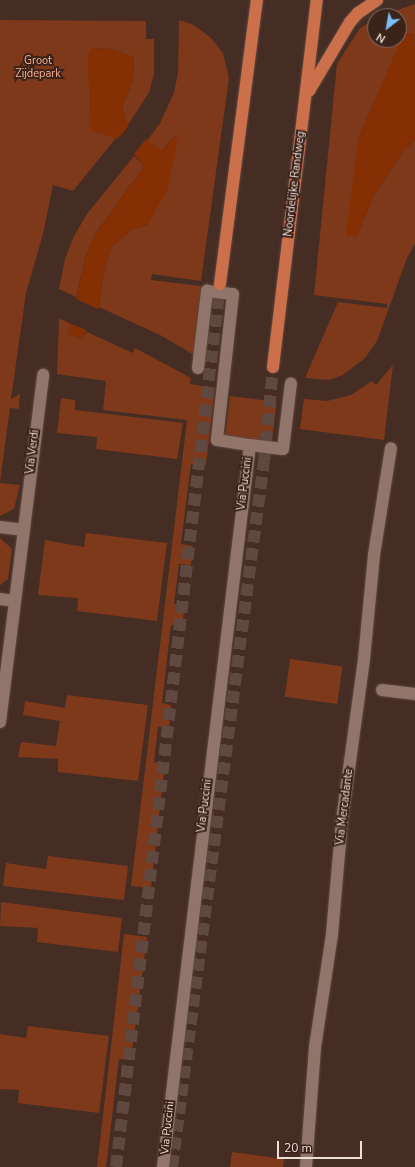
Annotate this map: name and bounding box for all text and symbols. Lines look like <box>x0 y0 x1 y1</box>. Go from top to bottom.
north arrow <box>367 8 407 48</box>
text: N <box>374 29 388 46</box>
park label: Groot Zijdepark <box>15 55 61 81</box>
street label: Noordelijke Randweg <box>282 130 308 238</box>
street label: Via Verdi <box>24 429 42 475</box>
street label: Via Puccini <box>235 457 255 511</box>
street label: Via Mercadante <box>334 768 356 846</box>
street label: Via Puccini <box>195 779 215 833</box>
street label: Via Puccini <box>159 1101 177 1155</box>
scale bar <box>279 1133 364 1159</box>
text: 20 m <box>284 1140 312 1156</box>

